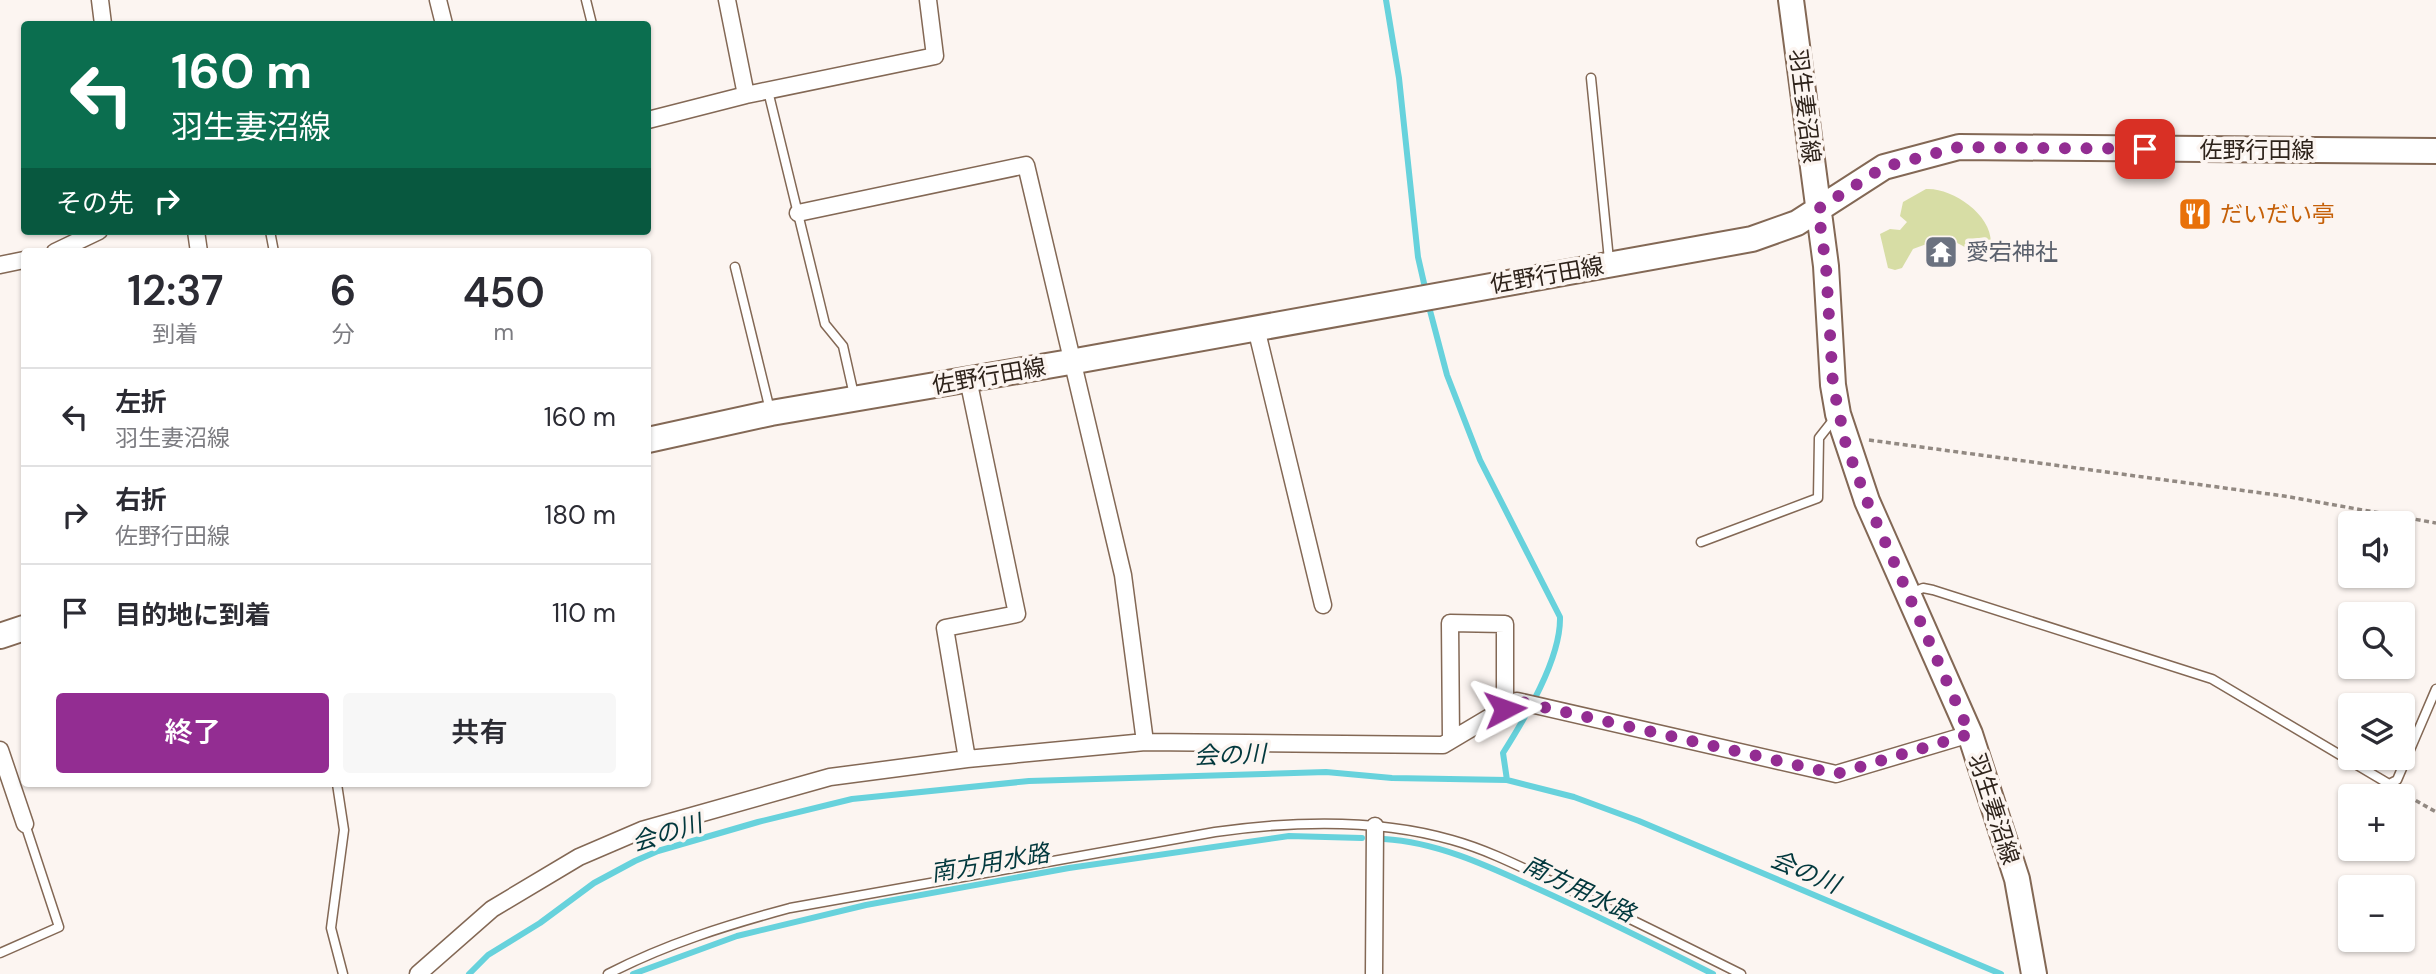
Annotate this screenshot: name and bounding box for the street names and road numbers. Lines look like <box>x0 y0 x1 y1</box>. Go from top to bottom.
street label: 羽生妻沼線 <box>1783 47 1827 165</box>
street label: 佐野行田線 <box>2200 135 2315 165</box>
street label: 佐野行田線 <box>1488 250 1606 300</box>
street label: 佐野行田線 <box>930 351 1048 401</box>
street label: 羽生妻沼線 <box>1962 750 2026 868</box>

